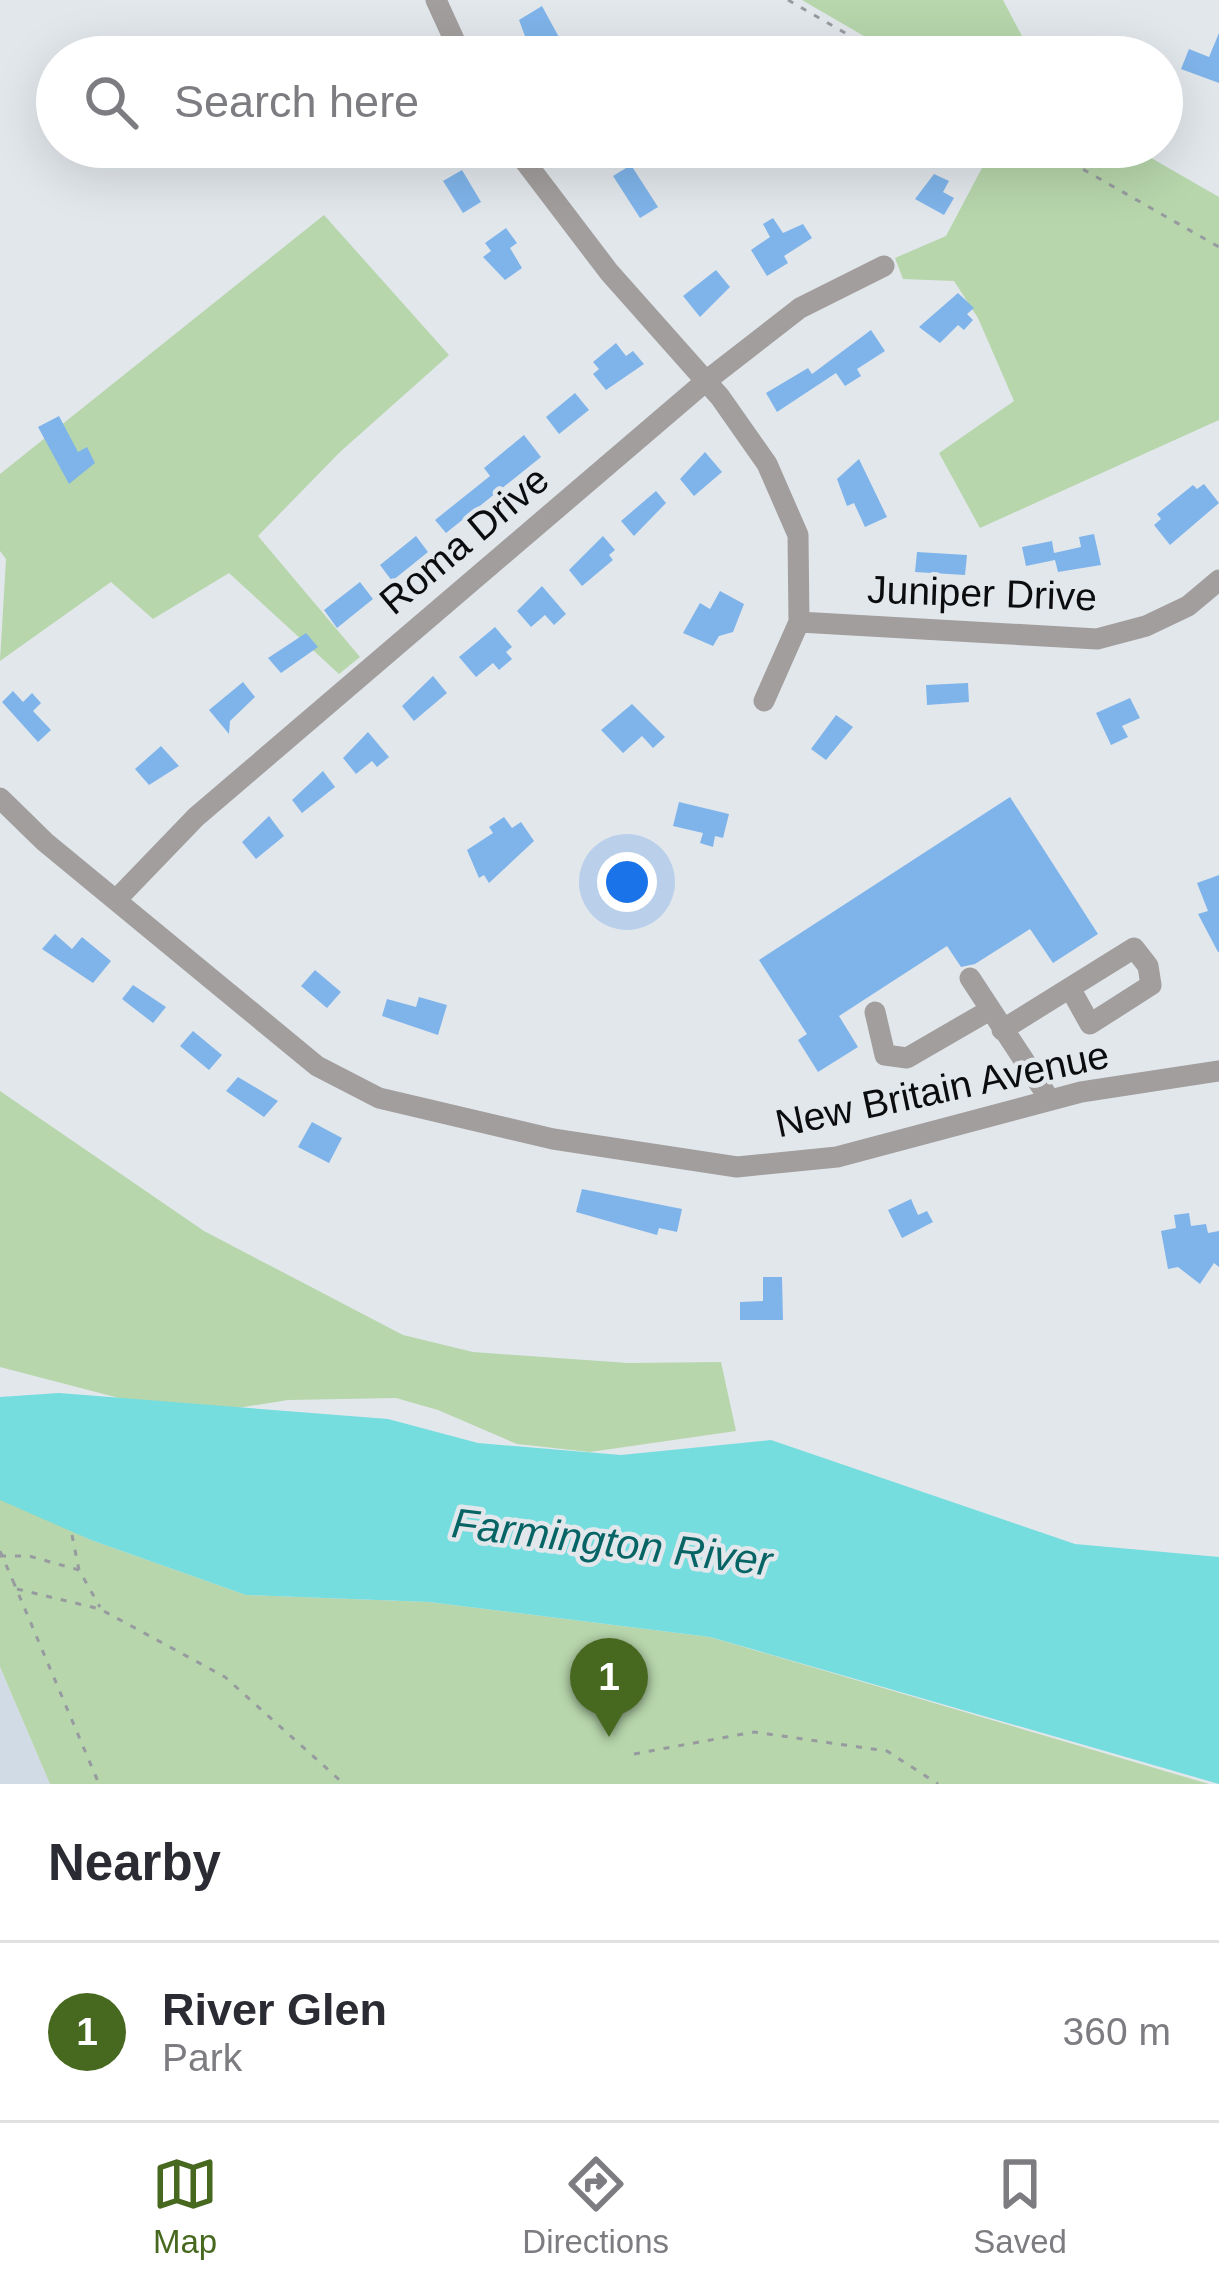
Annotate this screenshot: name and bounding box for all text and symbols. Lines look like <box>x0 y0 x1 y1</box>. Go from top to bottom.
search box <box>36 36 1183 168</box>
icon: search <box>78 69 144 135</box>
text: Search here <box>174 76 419 127</box>
street label: Roma Drive <box>371 457 557 623</box>
street label: Juniper Drive <box>866 568 1098 618</box>
your location <box>597 852 657 912</box>
street label: New Britain Avenue <box>771 1033 1113 1145</box>
water label: Farmington River <box>449 1499 777 1585</box>
pin: 1 <box>570 1638 648 1737</box>
text: Nearby <box>48 1834 221 1891</box>
text: River Glen <box>162 1984 387 2035</box>
text: 1 <box>76 2010 98 2053</box>
text: 360 m <box>1063 2010 1171 2053</box>
text: Park <box>162 2036 242 2079</box>
tab: Map <box>152 2151 218 2261</box>
tab: Directions <box>522 2151 669 2261</box>
tab: Saved <box>973 2151 1067 2261</box>

